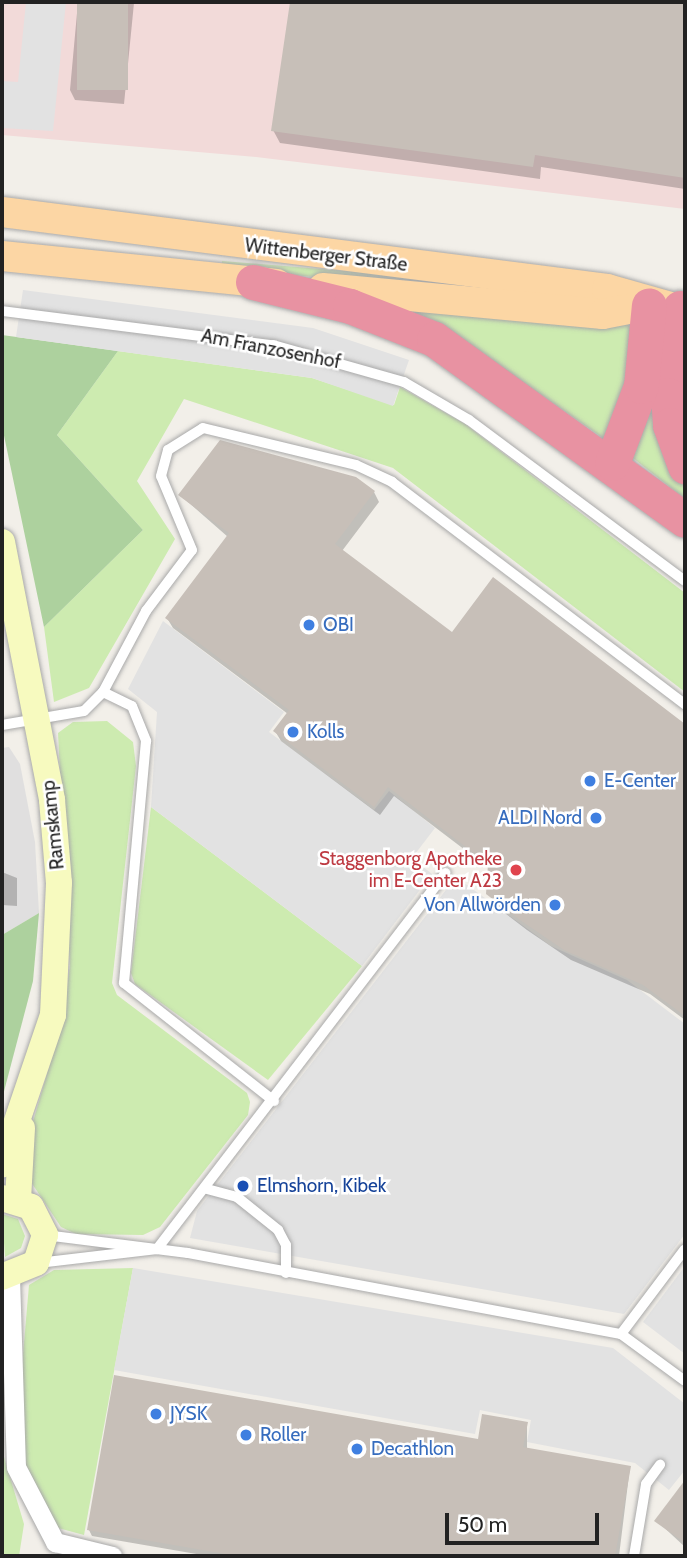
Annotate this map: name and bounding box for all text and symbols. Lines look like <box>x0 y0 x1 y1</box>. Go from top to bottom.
street label: Wittenberger Straße <box>244 234 408 276</box>
street label: Am Franzosenhof <box>199 324 343 374</box>
place label: OBI <box>323 614 354 636</box>
marker: OBI <box>301 617 317 633</box>
place label: Kolls <box>307 721 344 743</box>
marker: Kolls <box>285 724 301 740</box>
place label: E-Center <box>604 770 676 792</box>
marker: E-Center <box>582 773 598 789</box>
street label: Ramskamp <box>37 779 69 871</box>
place label: ALDI Nord <box>498 807 582 829</box>
marker: ALDI Nord <box>588 810 604 826</box>
place label: Staggenborg Apotheke im E-Center A23 <box>319 848 502 892</box>
marker: Staggenborg Apotheke im E-Center A23 <box>508 862 524 878</box>
place label: Von Allwörden <box>424 894 541 916</box>
marker: Von Allwörden <box>547 897 563 913</box>
place label: Elmshorn, Kibek <box>257 1175 386 1197</box>
marker: Elmshorn, Kibek <box>235 1178 251 1194</box>
place label: JYSK <box>170 1403 207 1425</box>
marker: JYSK <box>148 1406 164 1422</box>
place label: Roller <box>260 1424 306 1446</box>
marker: Roller <box>238 1427 254 1443</box>
place label: Decathlon <box>371 1438 454 1460</box>
marker: Decathlon <box>349 1441 365 1457</box>
scale bar <box>449 1498 603 1542</box>
text: 50 m <box>458 1512 507 1537</box>

